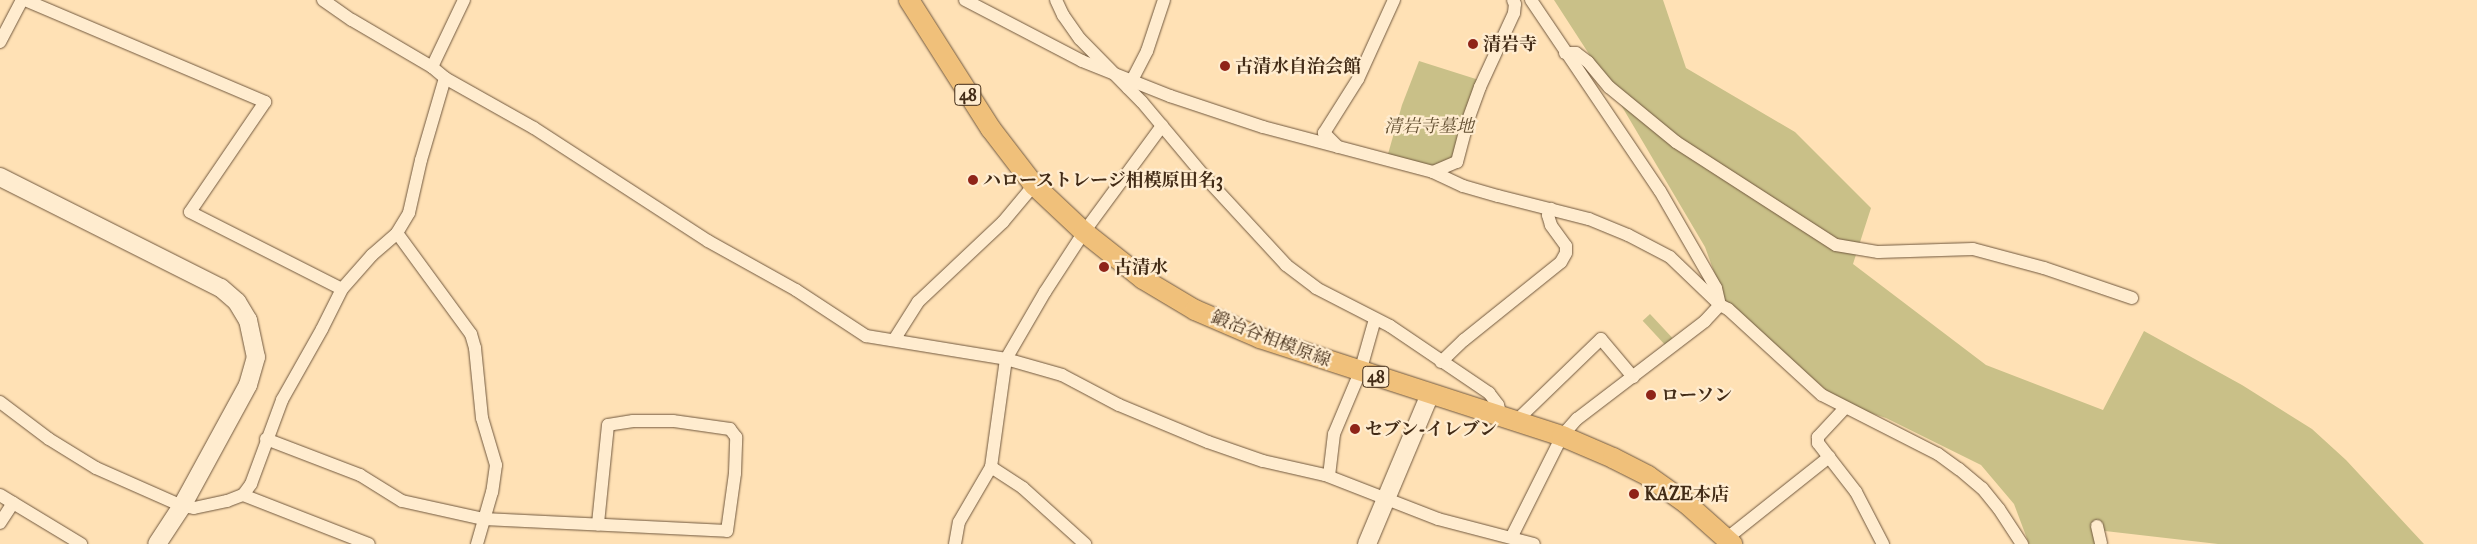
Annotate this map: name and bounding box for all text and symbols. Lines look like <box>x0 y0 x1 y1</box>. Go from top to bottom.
place label: 清岩寺 <box>1483 33 1537 55</box>
marker: 清岩寺 <box>1467 38 1479 50</box>
place label: 古清水自治会館 <box>1235 55 1361 77</box>
marker: 古清水自治会館 <box>1219 60 1231 72</box>
road number: 48 <box>954 82 982 108</box>
park label: 清岩寺墓地 <box>1384 115 1474 137</box>
place label: ハローストレージ相模原田名3 <box>983 169 1224 191</box>
marker: ハローストレージ相模原田名3 <box>967 174 979 186</box>
place label: 古清水 <box>1114 256 1168 278</box>
marker: 古清水 <box>1098 261 1110 273</box>
street label: 鍛冶谷相模原線 <box>1208 306 1334 372</box>
road number: 48 <box>1362 364 1390 391</box>
place label: ローソン <box>1661 384 1733 406</box>
marker: ローソン <box>1645 389 1657 401</box>
place label: セブン-イレブン <box>1365 418 1498 440</box>
marker: セブン-イレブン <box>1349 423 1361 435</box>
place label: KAZE本店 <box>1644 483 1729 505</box>
marker: KAZE本店 <box>1628 488 1640 500</box>

